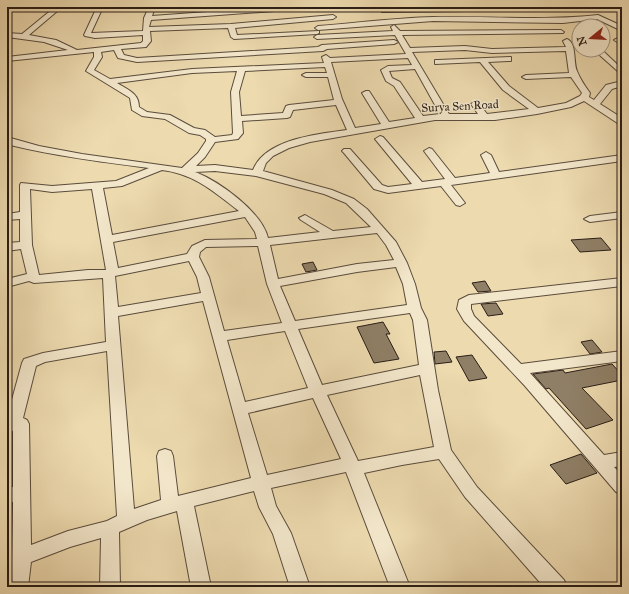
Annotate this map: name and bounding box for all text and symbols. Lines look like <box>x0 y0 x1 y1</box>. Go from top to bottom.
north arrow <box>571 18 611 58</box>
text: N <box>574 34 590 47</box>
street label: Surya Sen Road <box>421 97 499 115</box>

